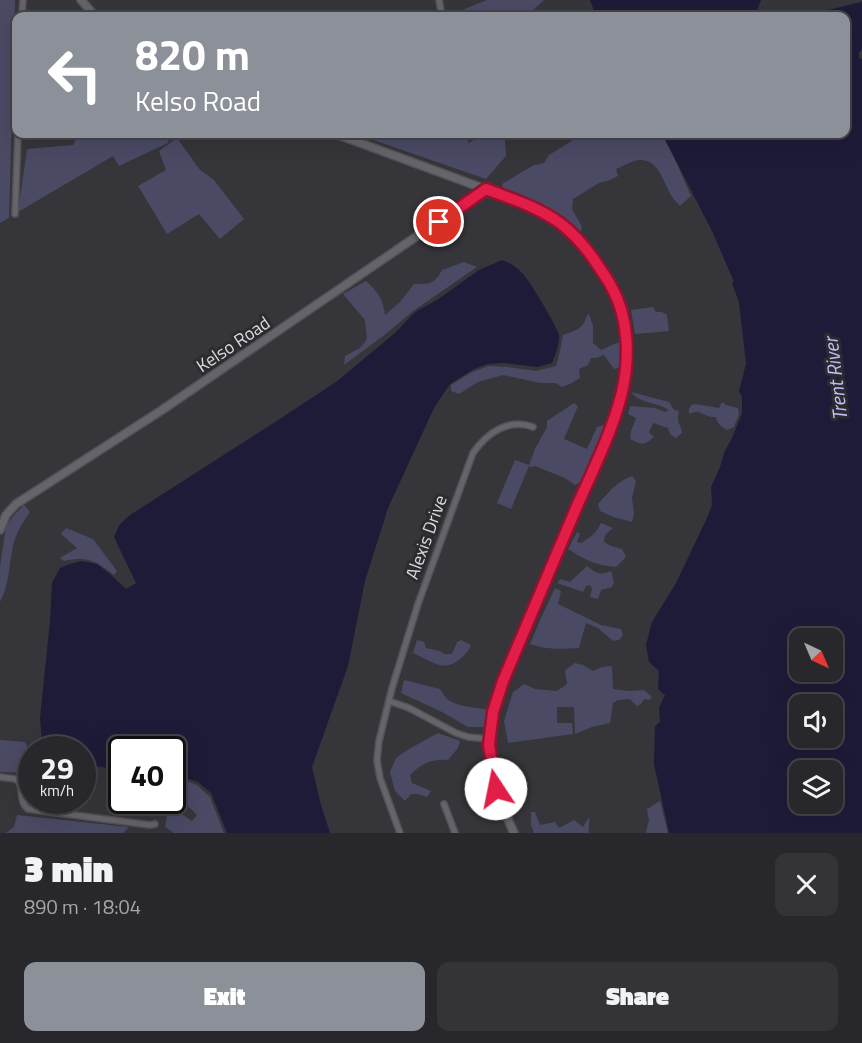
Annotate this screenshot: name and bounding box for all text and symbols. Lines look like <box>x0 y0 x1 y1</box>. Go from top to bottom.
text: 820 m <box>135 22 250 86</box>
icon: left <box>36 36 114 114</box>
text: Kelso Road <box>135 80 261 121</box>
pin <box>413 196 464 247</box>
icon: arrive <box>422 205 455 238</box>
street label: Kelso Road <box>191 309 275 379</box>
water label: Trent River <box>814 333 855 422</box>
street label: Alexis Drive <box>398 491 454 583</box>
north arrow <box>789 628 843 682</box>
map controls <box>789 628 843 814</box>
button: sound <box>789 694 843 748</box>
speed limit sign: 40 <box>108 736 186 814</box>
text: 29 <box>40 745 74 791</box>
position arrow <box>464 757 528 821</box>
button: layers <box>789 760 843 814</box>
text: km/h <box>40 779 74 802</box>
text: 3 min <box>24 841 113 896</box>
button: close <box>775 853 838 916</box>
text: 890 m · 18:04 <box>24 891 141 922</box>
button: Exit <box>24 962 425 1031</box>
button: Share <box>437 962 838 1031</box>

